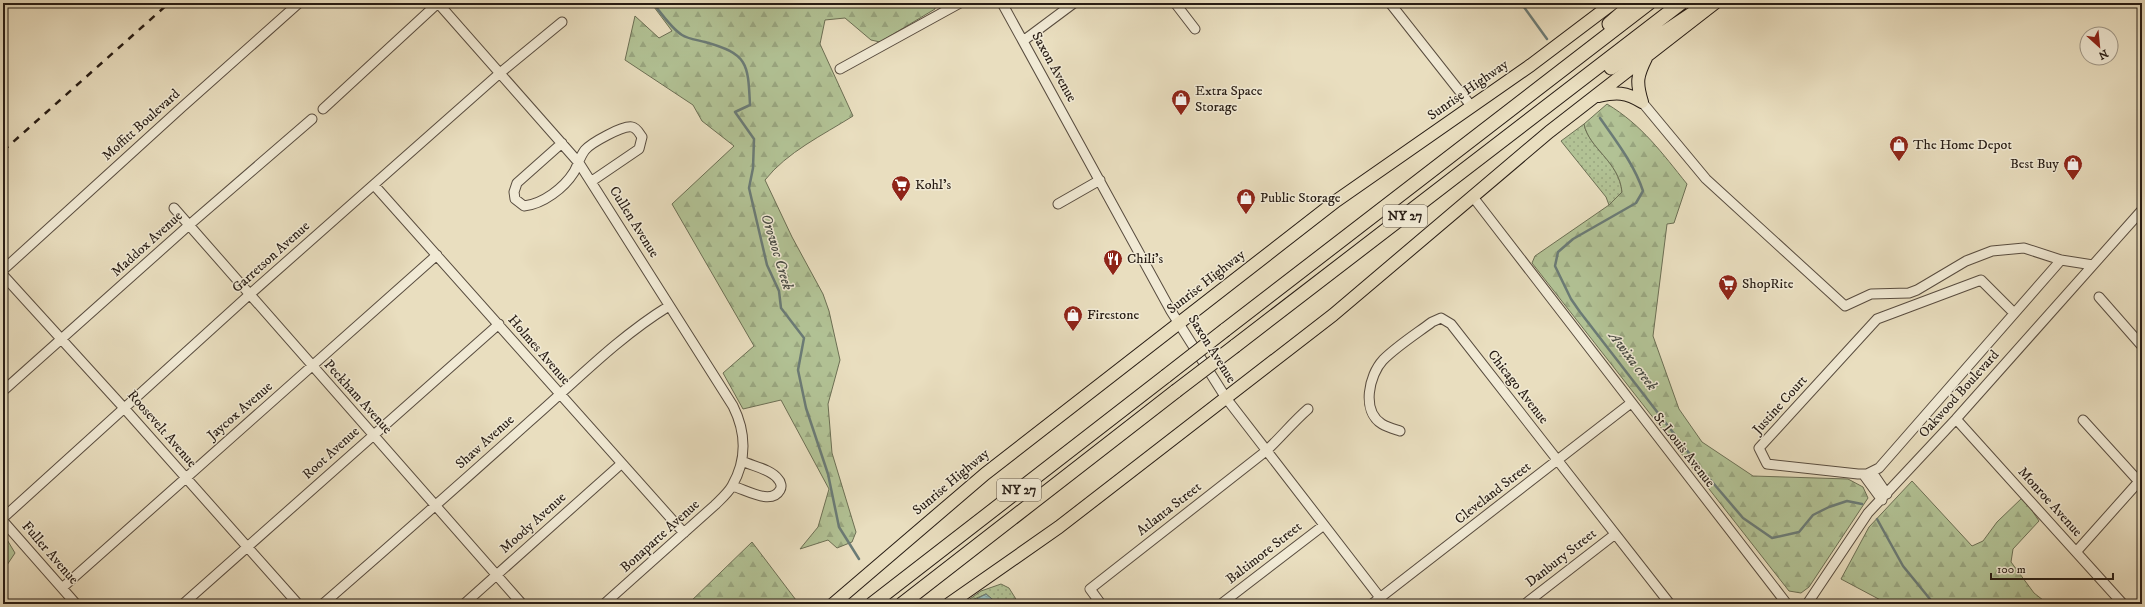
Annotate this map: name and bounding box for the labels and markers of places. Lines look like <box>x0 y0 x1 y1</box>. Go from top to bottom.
place label: Extra Space Storage <box>1195 82 1263 116</box>
shop icon: Extra Space Storage <box>1170 88 1192 116</box>
shop icon: The Home Depot <box>1888 134 1910 162</box>
place label: The Home Depot <box>1913 136 2012 154</box>
shop icon: Best Buy <box>2062 153 2084 181</box>
place label: Best Buy <box>2010 155 2059 173</box>
supermarket icon: Kohl's <box>890 174 912 202</box>
place label: Kohl's <box>915 176 951 194</box>
shop icon: Public Storage <box>1235 187 1257 215</box>
place label: Public Storage <box>1260 189 1341 207</box>
restaurant icon: Chili's <box>1102 248 1124 276</box>
place label: Chili's <box>1127 250 1163 268</box>
supermarket icon: ShopRite <box>1717 273 1739 301</box>
place label: ShopRite <box>1742 275 1794 293</box>
shop icon: Firestone <box>1062 304 1084 332</box>
place label: Firestone <box>1087 306 1139 324</box>

